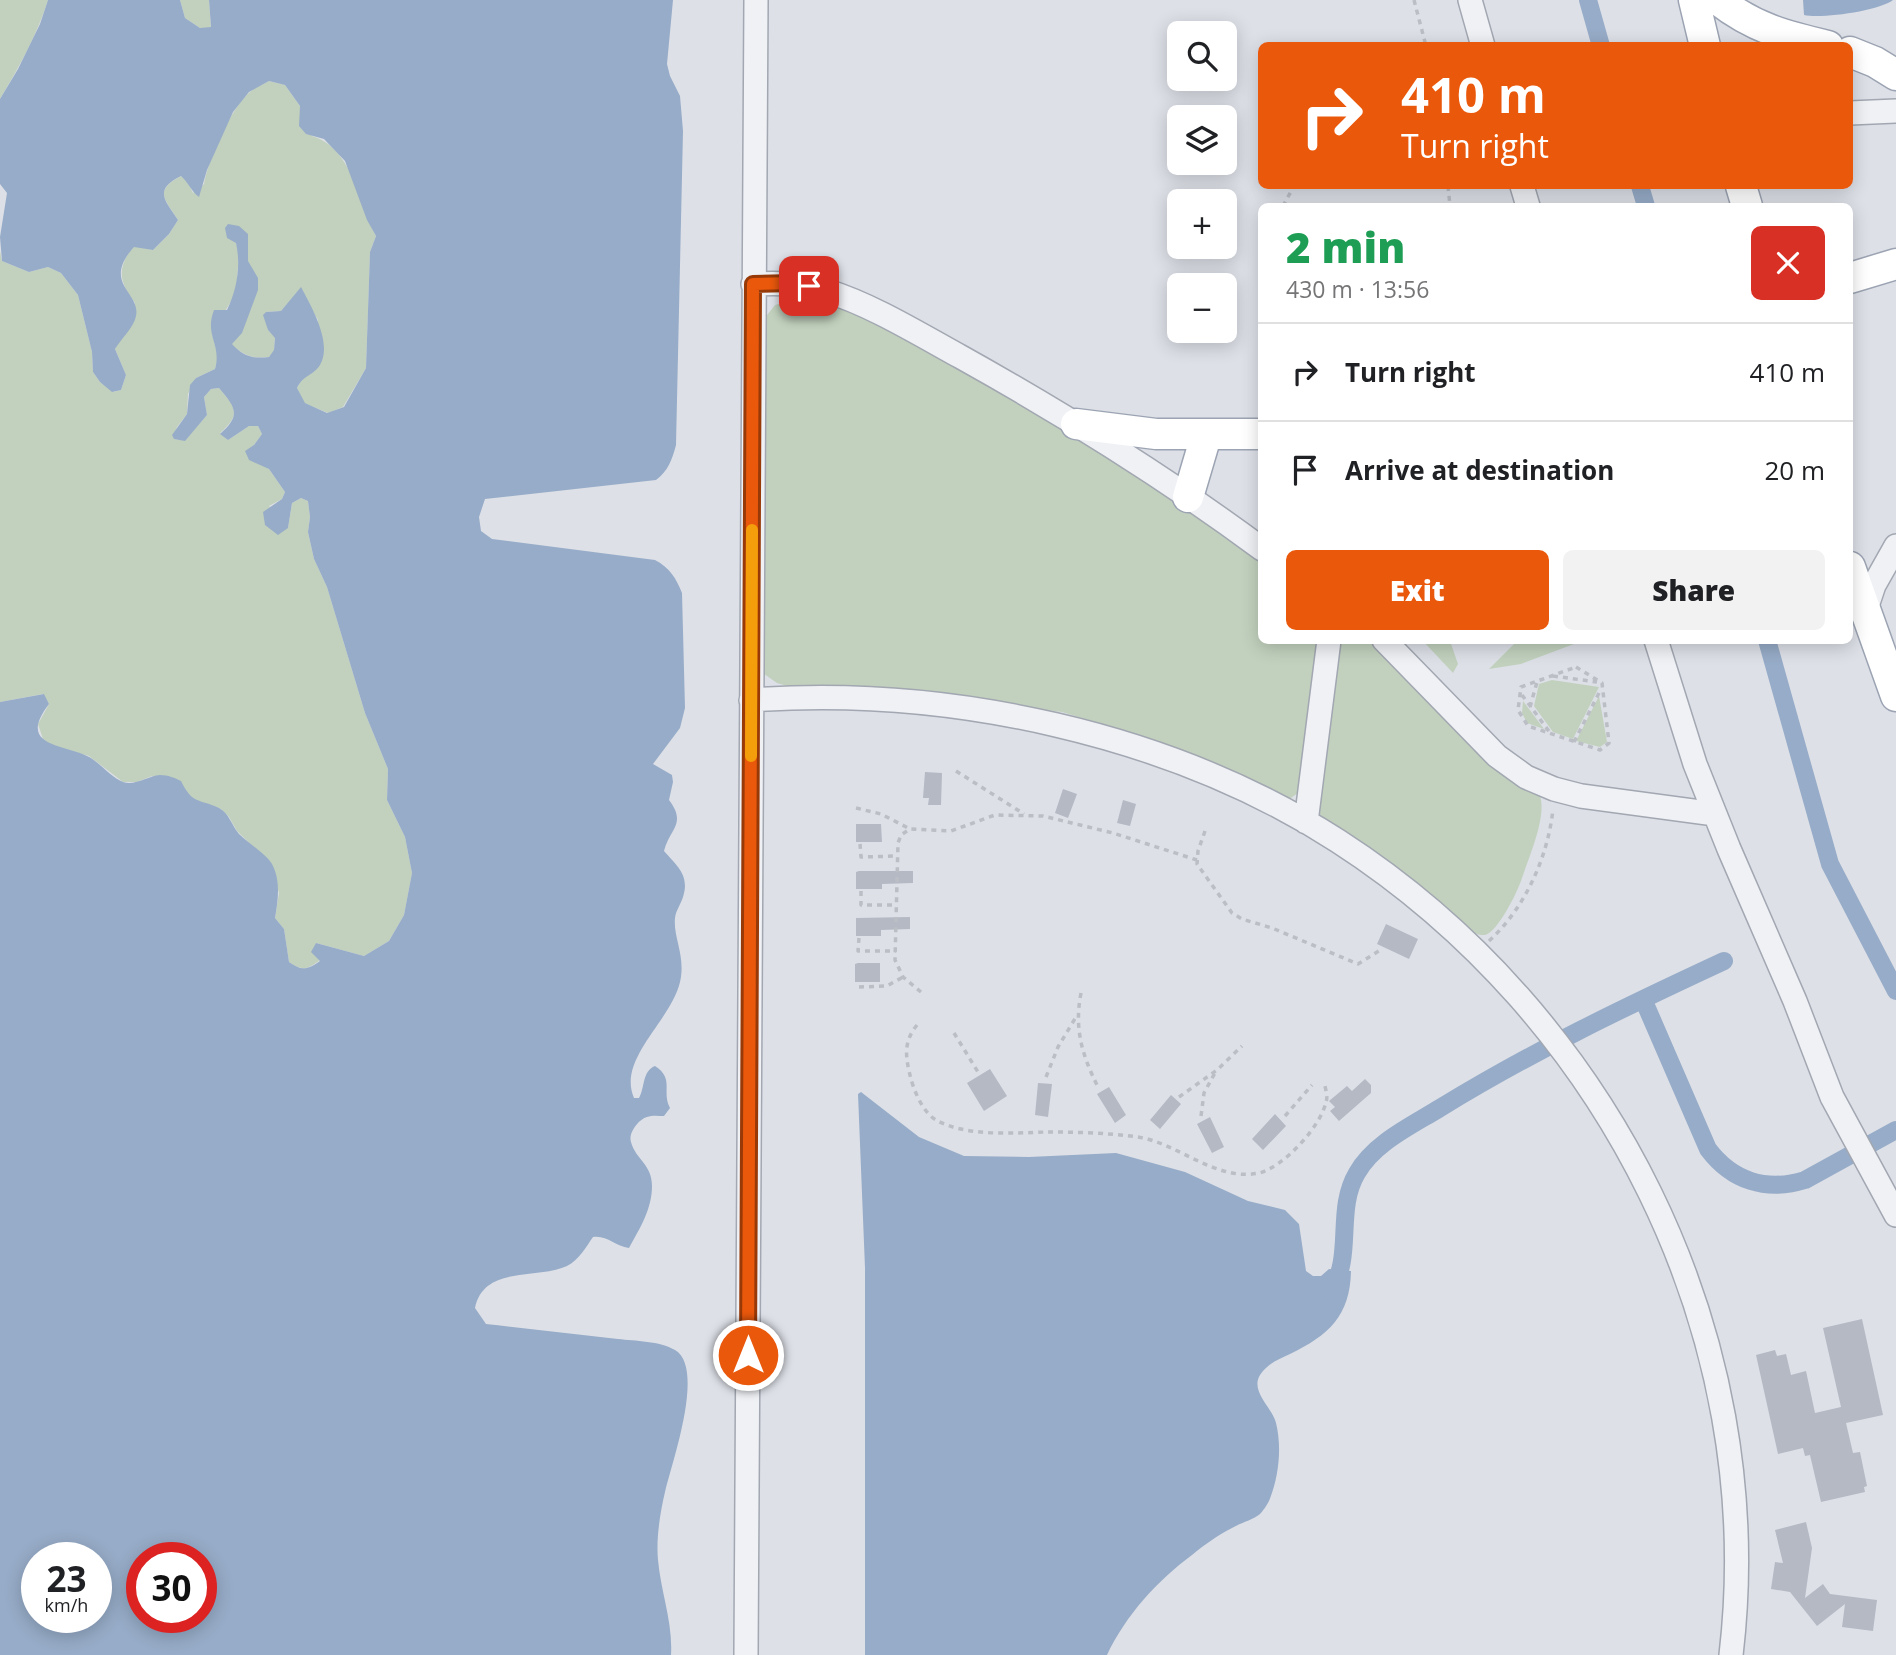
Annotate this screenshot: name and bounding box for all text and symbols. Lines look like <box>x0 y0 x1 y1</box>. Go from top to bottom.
map controls <box>1167 21 1237 343</box>
button: search <box>1167 21 1237 91</box>
text: 410 m <box>1401 61 1546 127</box>
icon: right <box>1286 70 1377 161</box>
button: layers <box>1167 105 1237 175</box>
text: Turn right <box>1401 124 1549 167</box>
button: + <box>1167 189 1237 259</box>
text: 2 min <box>1286 218 1405 275</box>
button: close <box>1751 226 1825 300</box>
pin <box>779 256 839 316</box>
icon: arrive <box>790 267 828 305</box>
button: − <box>1167 273 1237 343</box>
text: 430 m · 13:56 <box>1286 273 1429 305</box>
icon: right <box>1286 353 1324 391</box>
text: Turn right <box>1345 354 1476 390</box>
text: 410 m <box>1750 354 1825 390</box>
icon: arrive <box>1286 451 1324 489</box>
text: Arrive at destination <box>1345 452 1614 488</box>
text: 20 m <box>1764 452 1825 488</box>
button: Exit <box>1286 550 1549 630</box>
button: Share <box>1563 550 1825 630</box>
position arrow <box>711 1318 785 1392</box>
speed limit sign: 30 <box>126 1542 217 1633</box>
text: 23 <box>46 1555 87 1602</box>
text: km/h <box>45 1593 88 1617</box>

